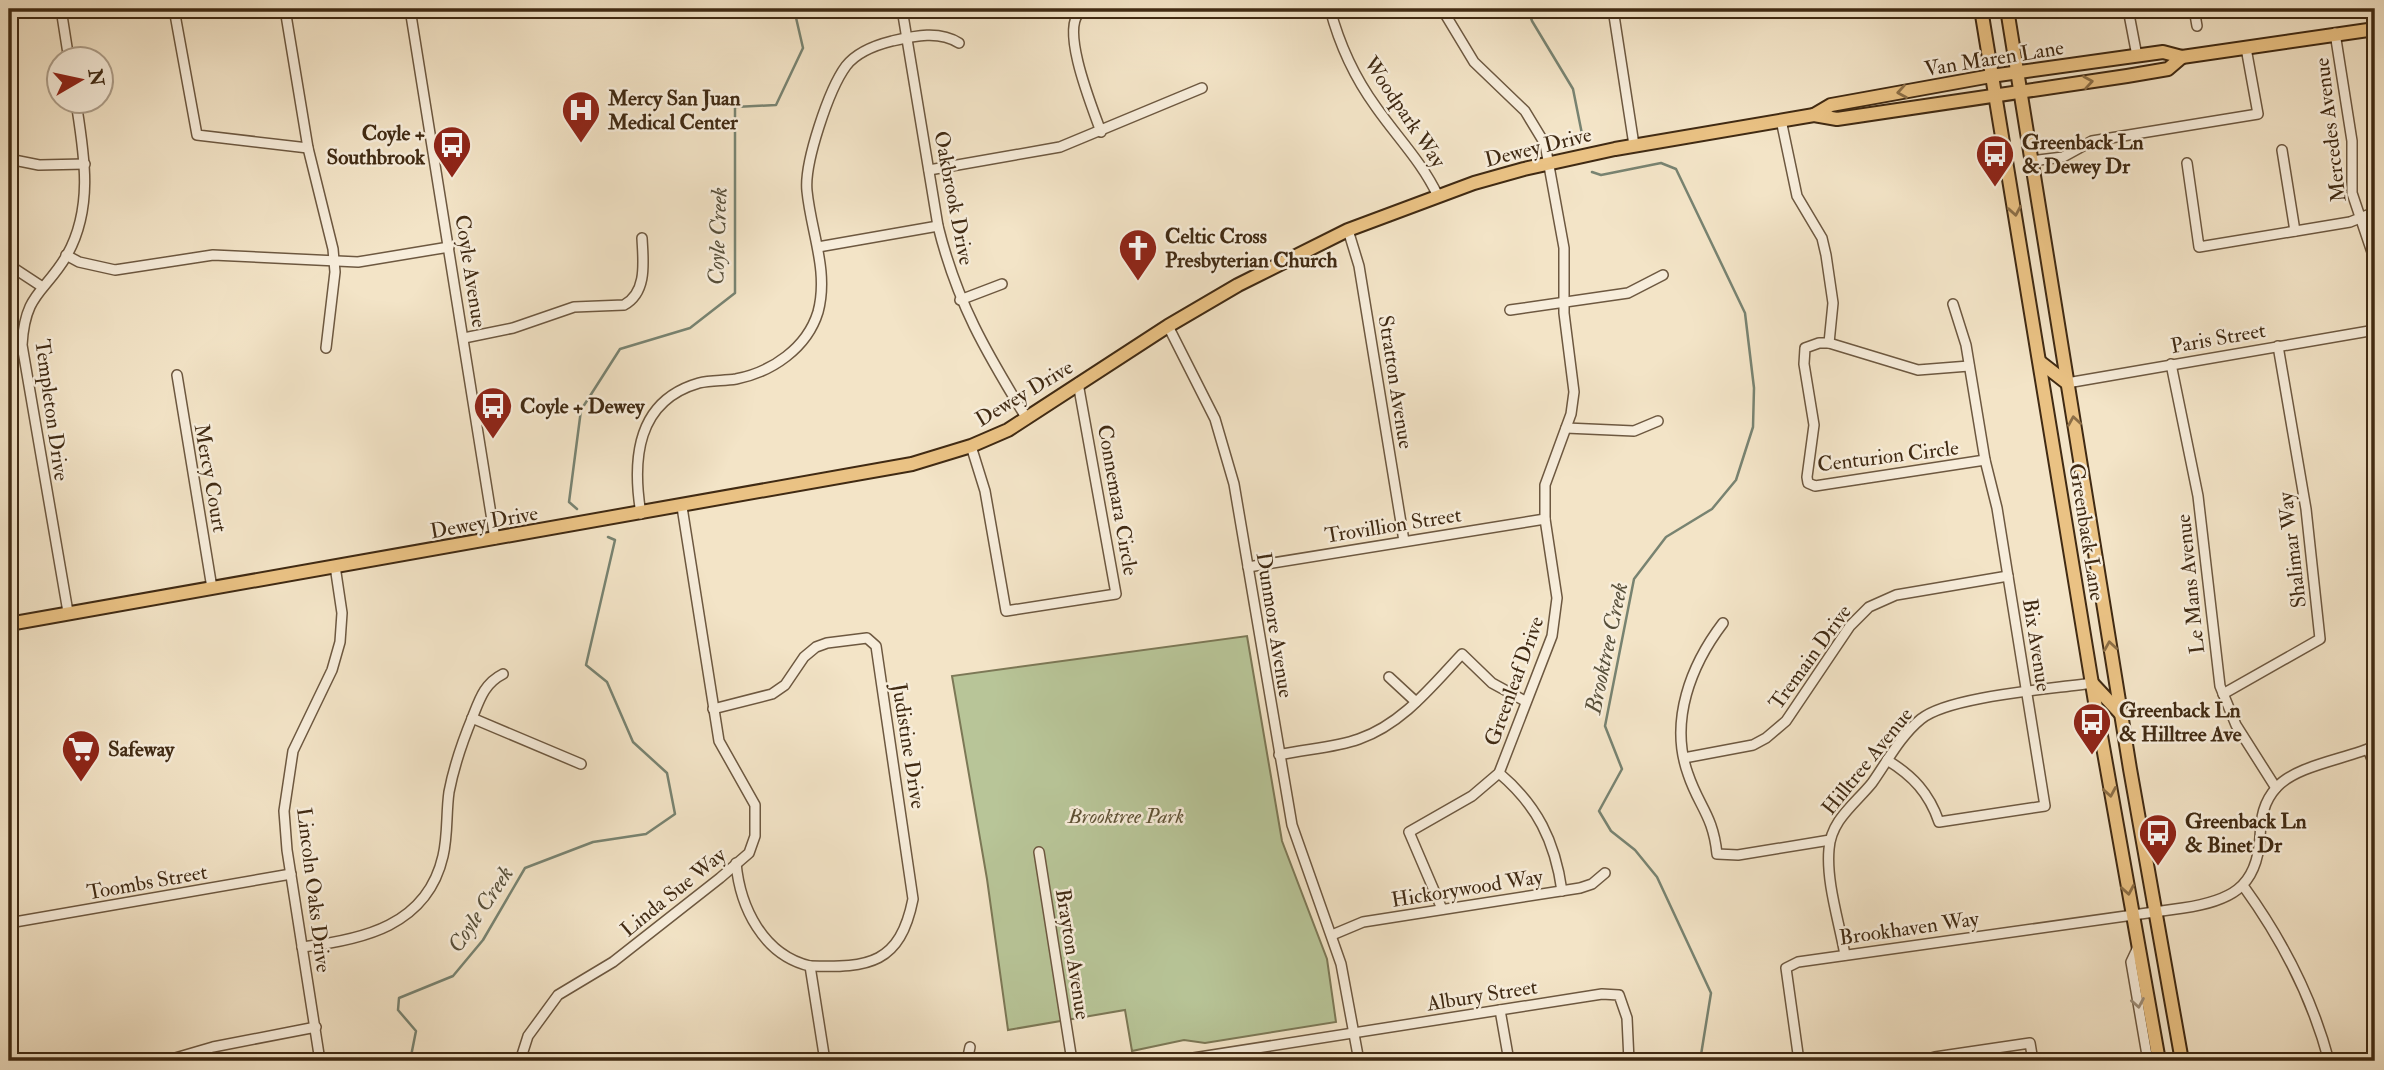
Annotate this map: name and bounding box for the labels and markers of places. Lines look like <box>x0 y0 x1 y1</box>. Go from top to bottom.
place label: Mercy San Juan Medical Center <box>607 85 741 136</box>
hospital icon: Mercy San Juan Medical Center <box>560 89 602 144</box>
place label: Coyle + Southbrook <box>327 120 426 171</box>
bus stop icon: Coyle + Southbrook <box>431 124 473 179</box>
place label: Greenback Ln & Dewey Dr <box>2022 129 2144 180</box>
bus stop icon: Greenback Ln & Dewey Dr <box>1974 133 2016 188</box>
place label: Celtic Cross Presbyterian Church <box>1165 223 1337 274</box>
church icon: Celtic Cross Presbyterian Church <box>1117 227 1159 282</box>
bus stop icon: Coyle + Dewey <box>472 385 514 440</box>
place label: Coyle + Dewey <box>520 393 645 420</box>
place label: Greenback Ln & Hilltree Ave <box>2119 697 2242 748</box>
bus stop icon: Greenback Ln & Hilltree Ave <box>2071 701 2113 756</box>
supermarket icon: Safeway <box>60 728 102 783</box>
place label: Safeway <box>108 736 175 763</box>
place label: Greenback Ln & Binet Dr <box>2185 808 2307 859</box>
bus stop icon: Greenback Ln & Binet Dr <box>2137 812 2179 867</box>

